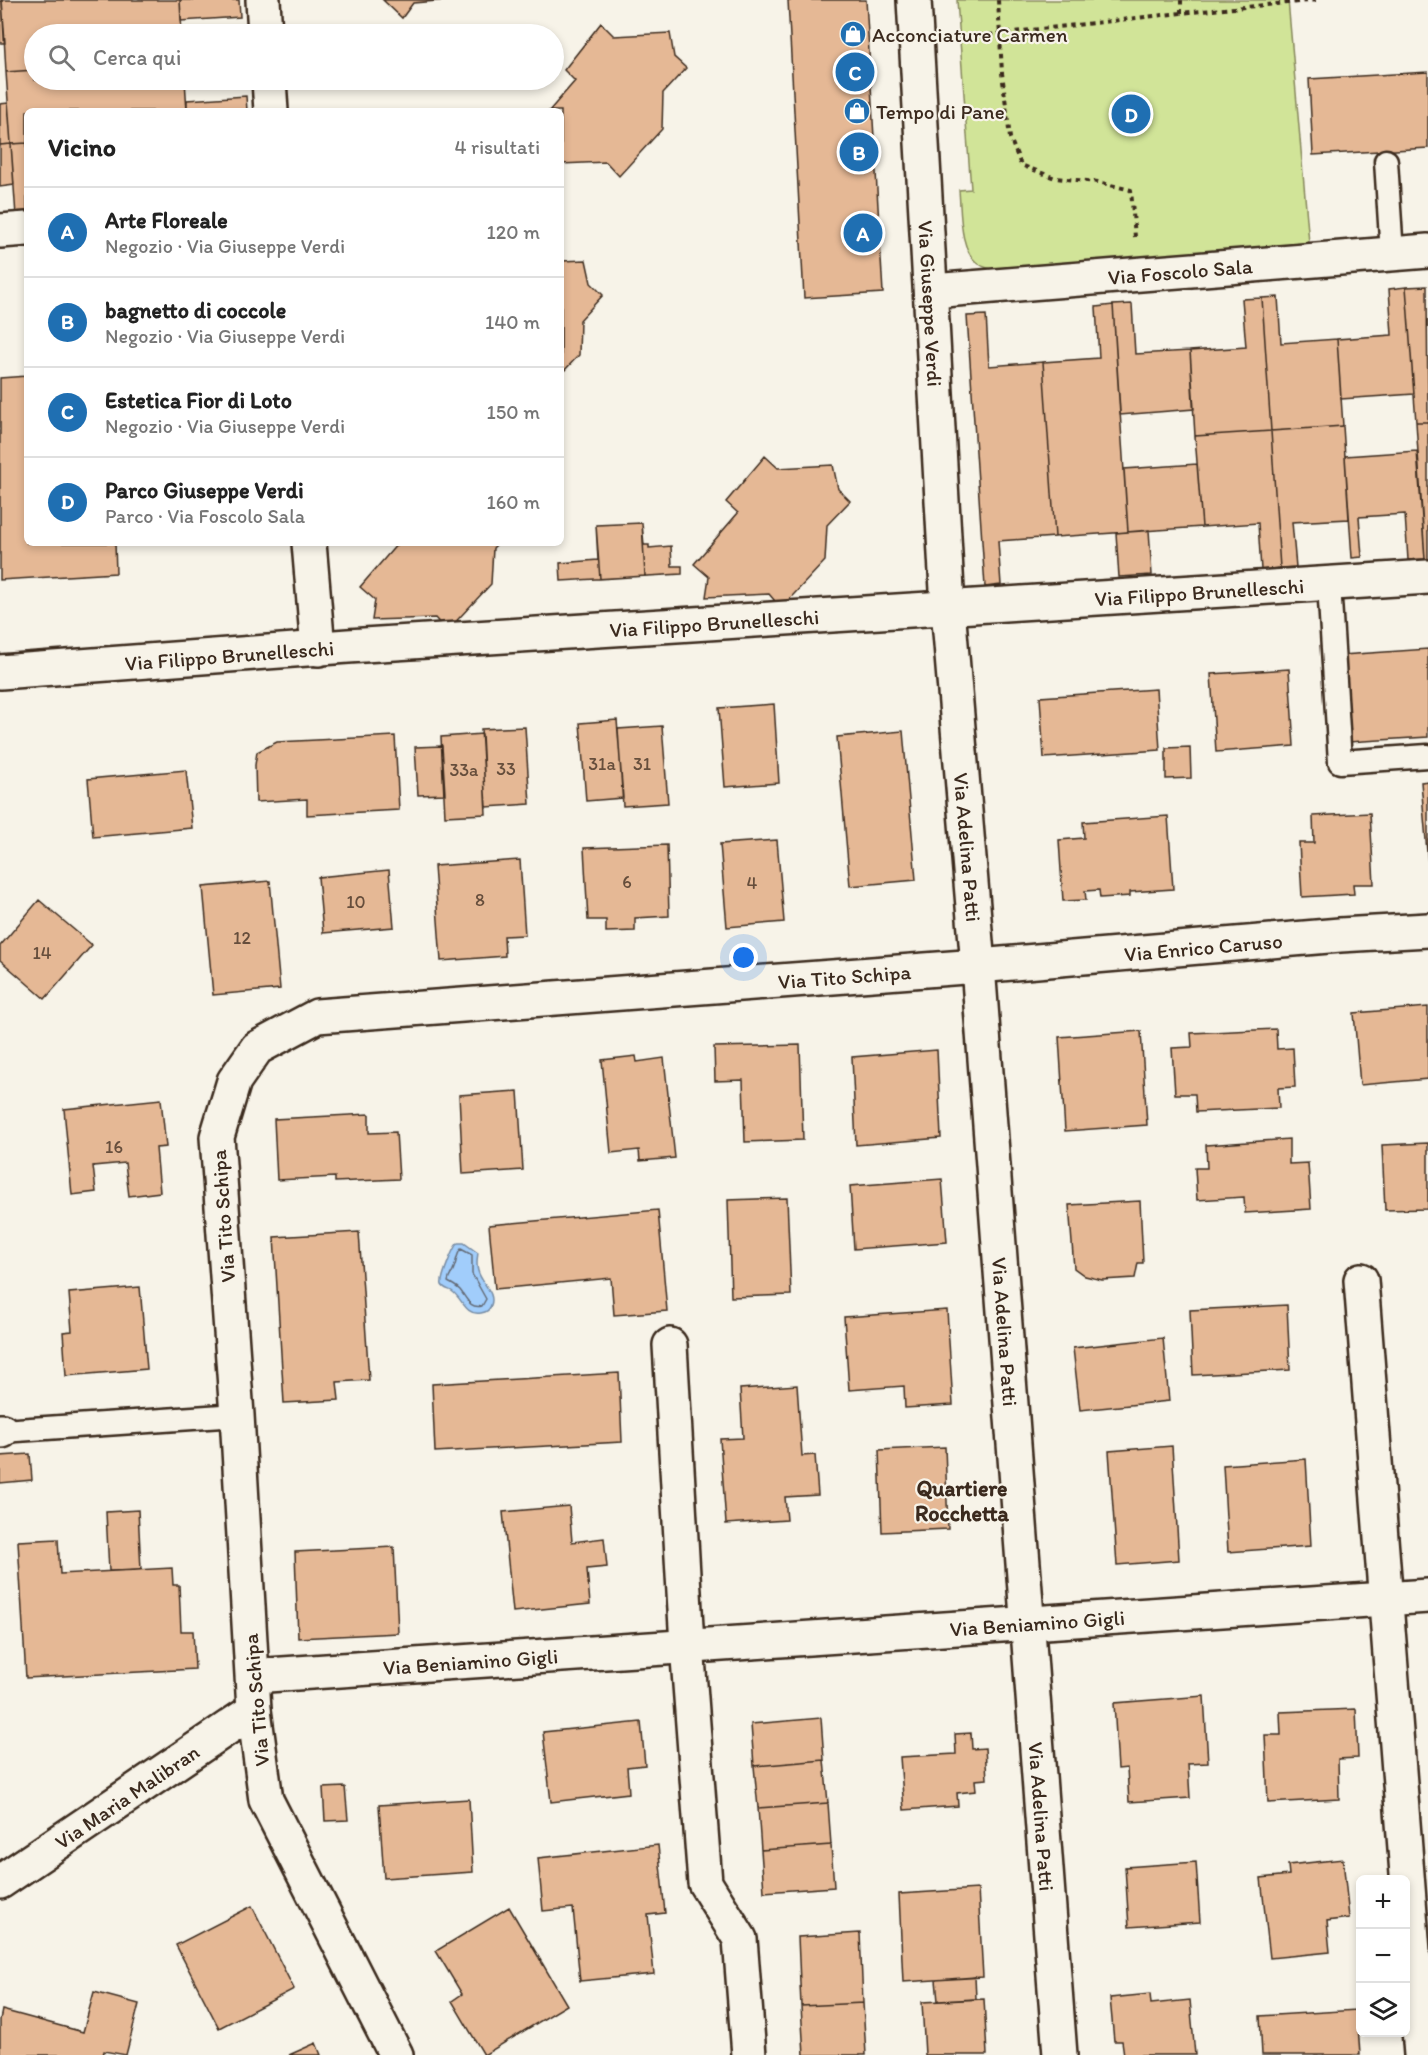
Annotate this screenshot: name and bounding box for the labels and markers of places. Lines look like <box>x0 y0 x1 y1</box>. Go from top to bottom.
shop icon: Acconciature Carmen <box>838 19 868 49</box>
place label: Acconciature Carmen <box>872 22 1068 47</box>
pin: C <box>836 50 874 94</box>
pin: D <box>1112 92 1150 136</box>
shop icon: Tempo di Pane <box>842 96 872 126</box>
place label: Tempo di Pane <box>876 99 1005 124</box>
pin: B <box>840 130 878 174</box>
pin: A <box>844 210 882 256</box>

